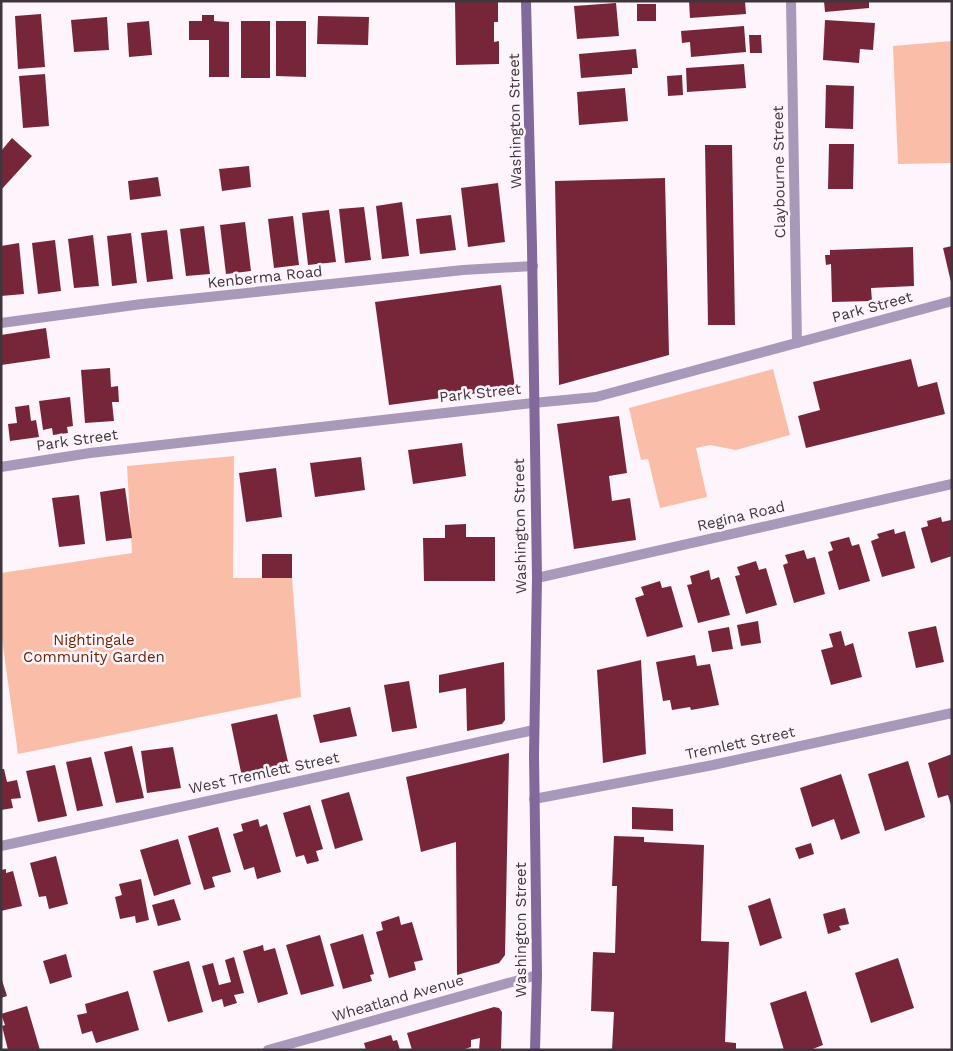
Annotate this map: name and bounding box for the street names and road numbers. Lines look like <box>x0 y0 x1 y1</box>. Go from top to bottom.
street label: Washington Street <box>505 52 525 189</box>
street label: Claybourne Street <box>769 105 789 238</box>
street label: Kenberma Road <box>207 262 323 292</box>
street label: Park Street <box>830 287 915 326</box>
street label: Park Street <box>438 380 523 406</box>
street label: Park Street <box>35 425 120 455</box>
street label: Washington Street <box>510 457 530 594</box>
street label: Regina Road <box>695 497 787 535</box>
street label: Tremlett Street <box>683 722 797 763</box>
street label: West Tremlett Street <box>187 748 341 798</box>
street label: Washington Street <box>512 861 530 998</box>
street label: Wheatland Avenue <box>330 971 466 1025</box>

